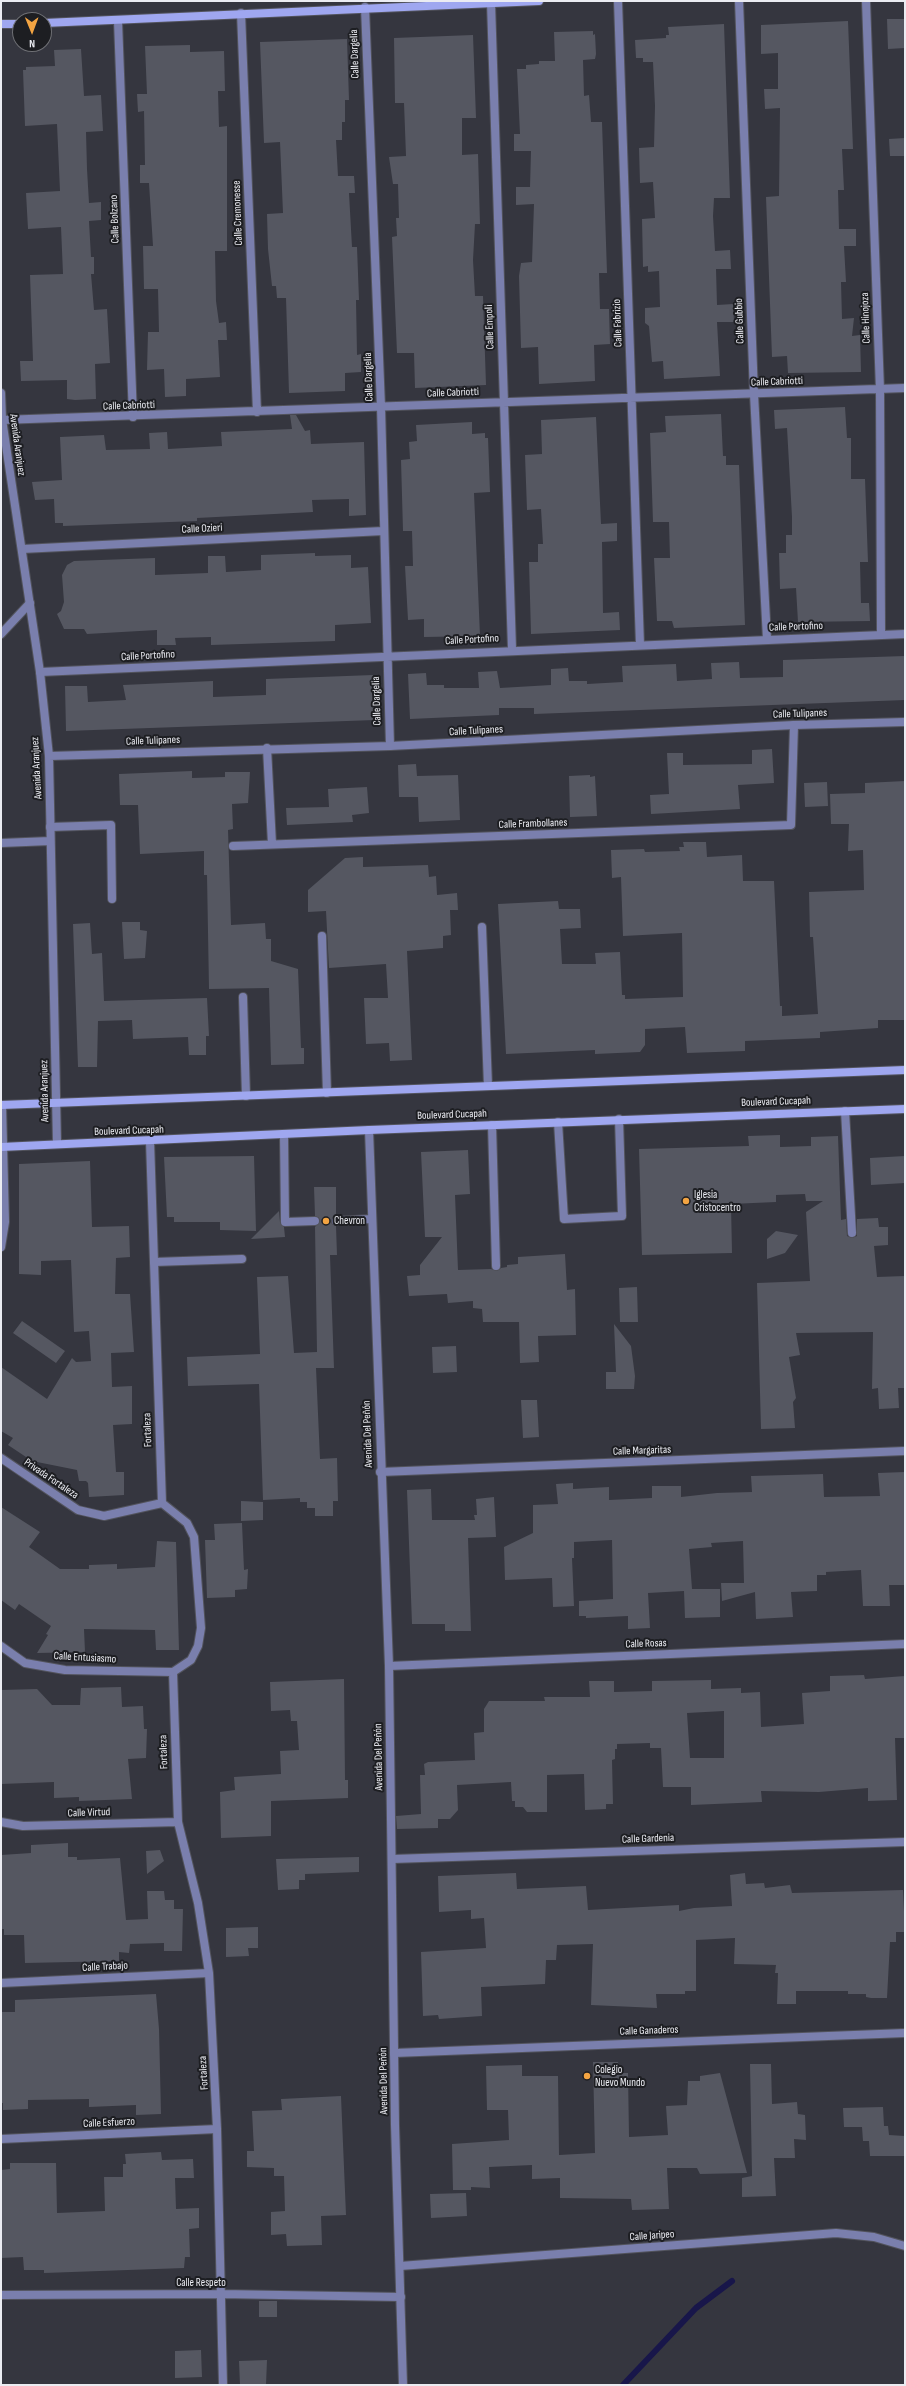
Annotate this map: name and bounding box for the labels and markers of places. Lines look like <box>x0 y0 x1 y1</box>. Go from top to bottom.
place label: Iglesia Cristocentro <box>694 1188 741 1214</box>
marker: Iglesia Cristocentro <box>681 1196 691 1206</box>
place label: Chevron <box>334 1214 365 1228</box>
marker: Chevron <box>321 1216 331 1226</box>
place label: Colegio Nuevo Mundo <box>595 2063 645 2089</box>
marker: Colegio Nuevo Mundo <box>582 2071 592 2081</box>

